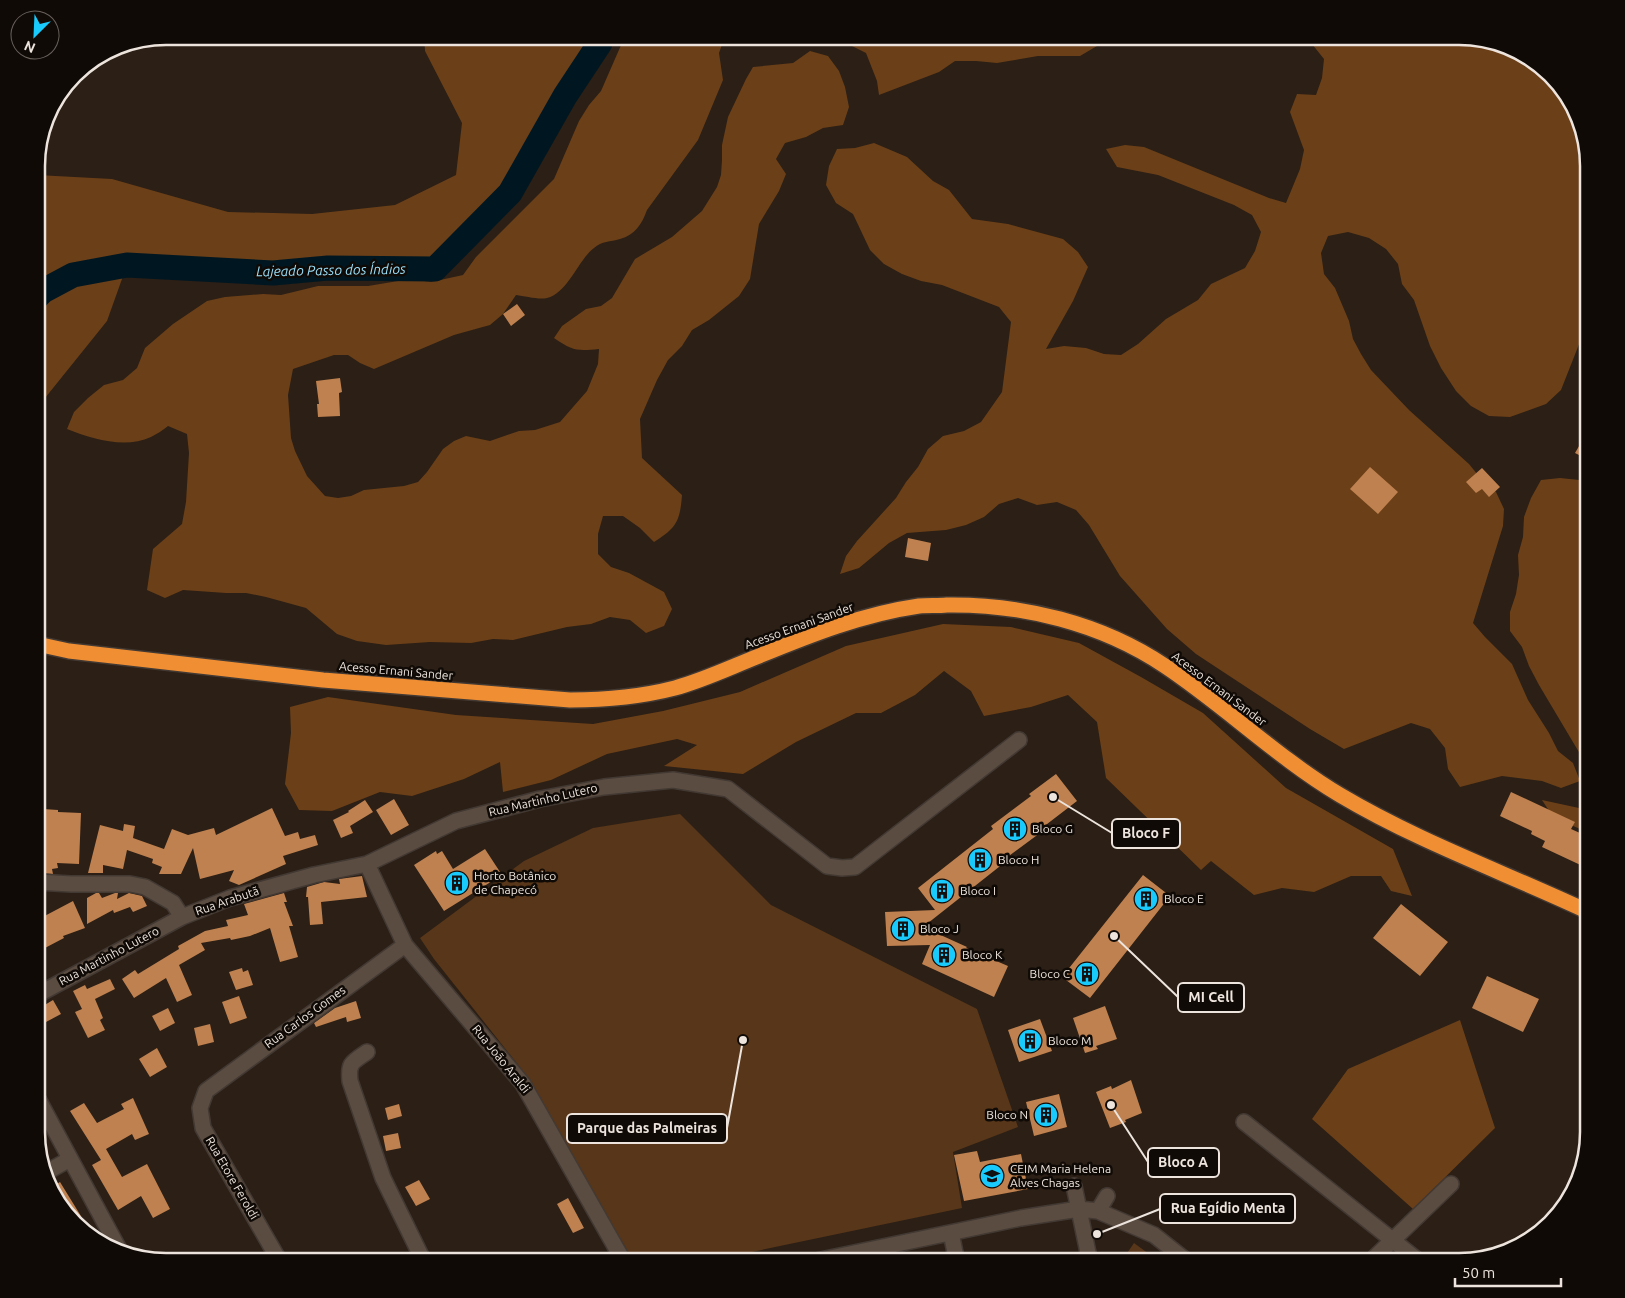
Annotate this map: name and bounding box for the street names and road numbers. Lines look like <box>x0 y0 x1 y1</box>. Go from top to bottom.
street label: Acesso Ernani Sander <box>743 600 855 651</box>
street label: Acesso Ernani Sander <box>1170 649 1269 729</box>
street label: Acesso Ernani Sander <box>338 659 454 682</box>
street label: Rua Martinho Lutero <box>487 781 599 818</box>
street label: Rua Arabutã <box>193 884 260 917</box>
street label: Rua Martinho Lutero <box>57 924 161 987</box>
street label: Rua Carlos Gomes <box>262 983 348 1050</box>
street label: Rua João Araldi <box>470 1022 533 1095</box>
street label: Rua Etore Feroldi <box>204 1134 261 1221</box>

